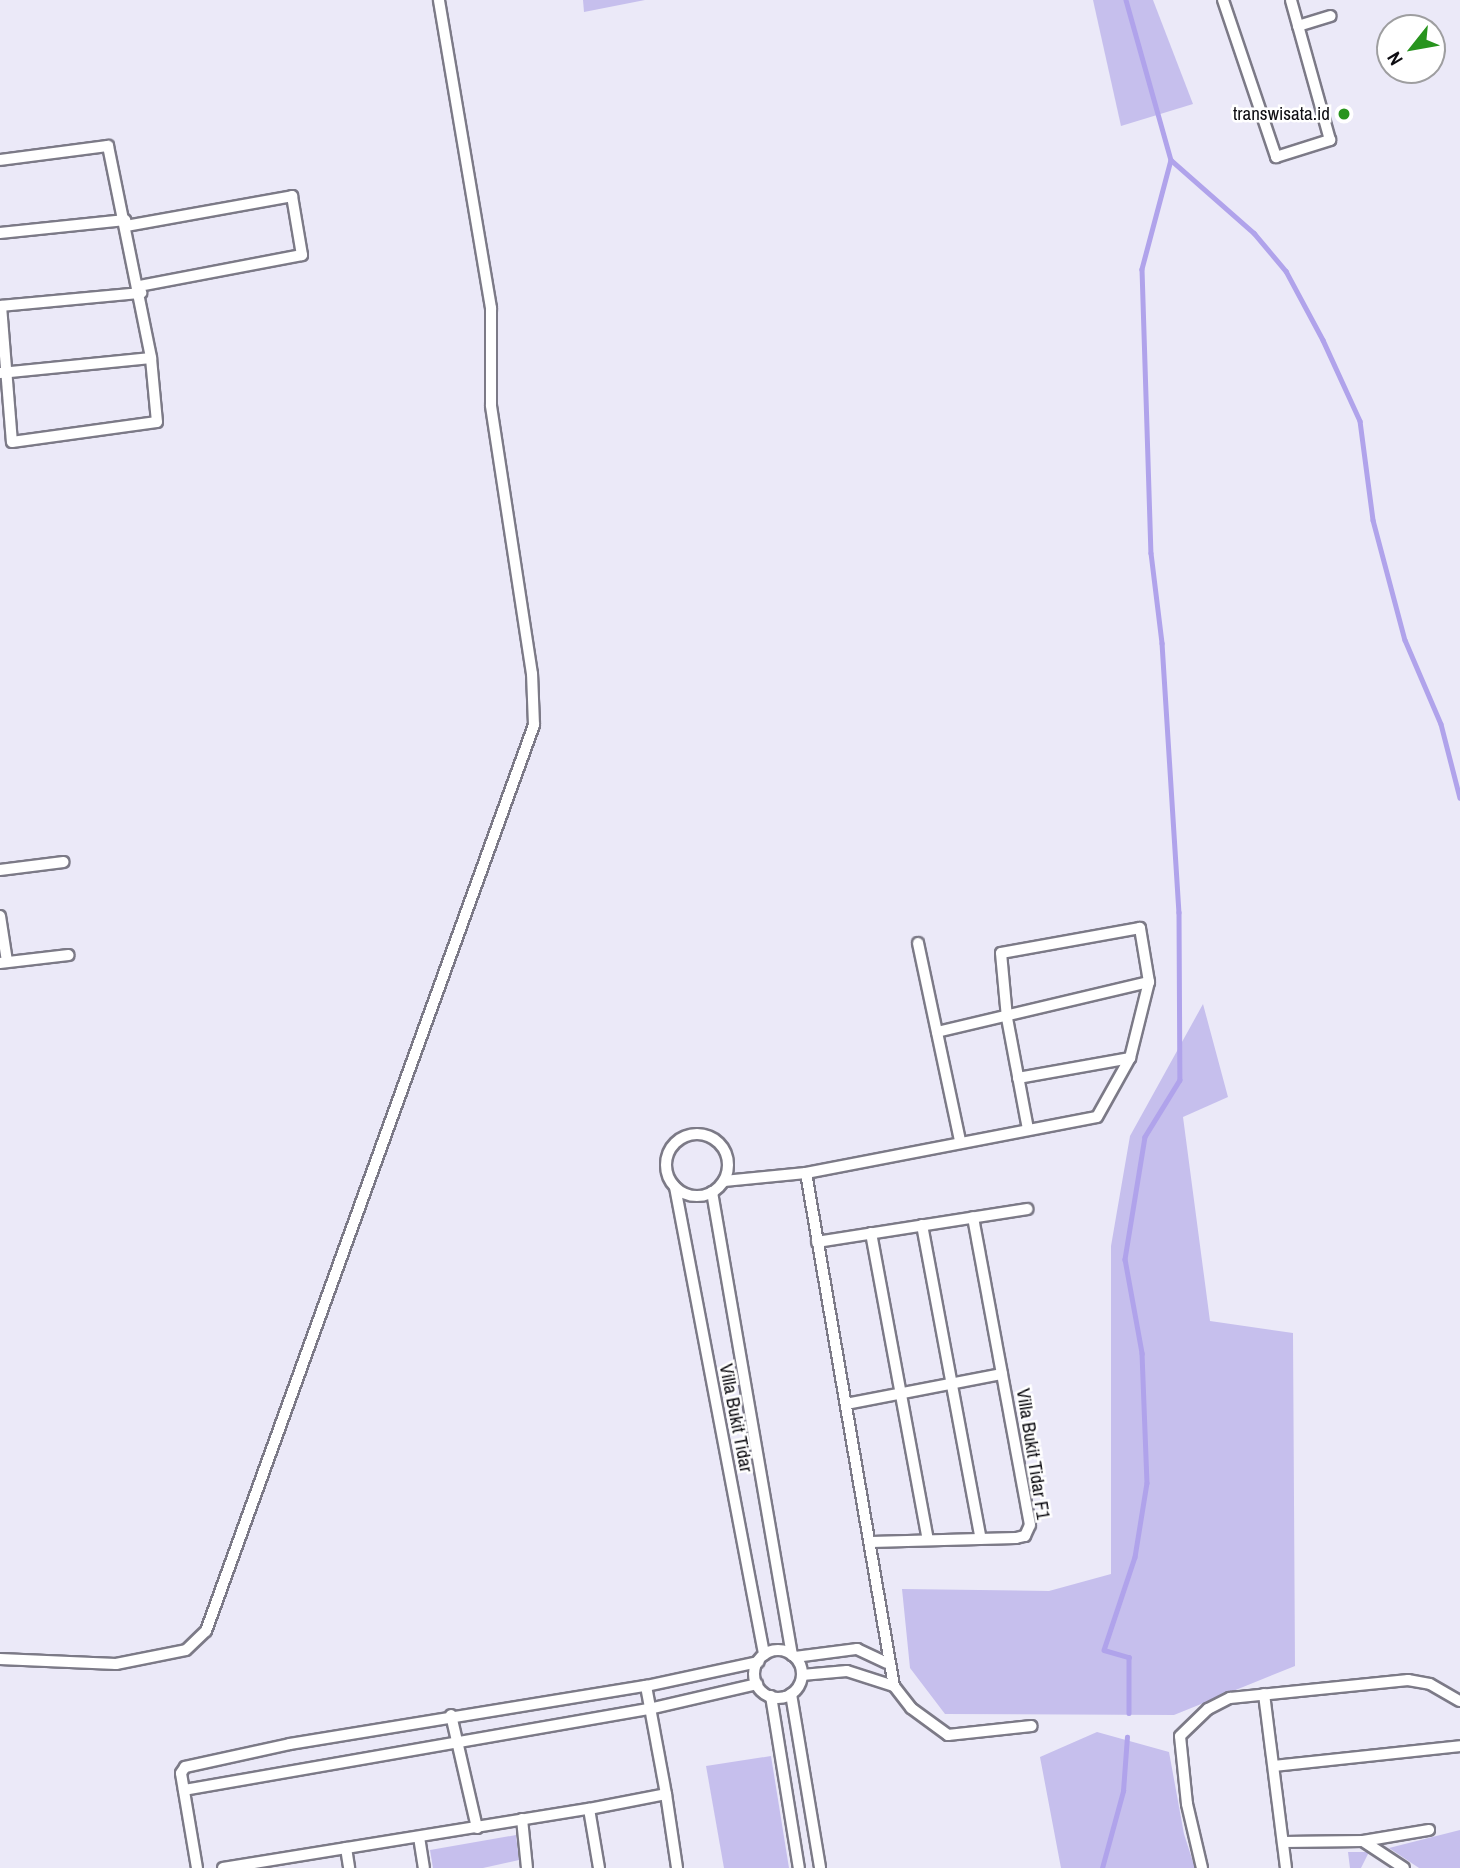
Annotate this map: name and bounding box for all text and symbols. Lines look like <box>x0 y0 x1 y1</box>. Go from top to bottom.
north arrow <box>1376 14 1446 84</box>
text: N <box>1381 47 1409 70</box>
place label: transwisata.id <box>1233 103 1330 125</box>
marker: transwisata.id <box>1336 106 1352 122</box>
street label: Villa Bukit Tidar <box>714 1362 758 1474</box>
street label: Villa Bukit Tidar F1 <box>1011 1387 1055 1521</box>

